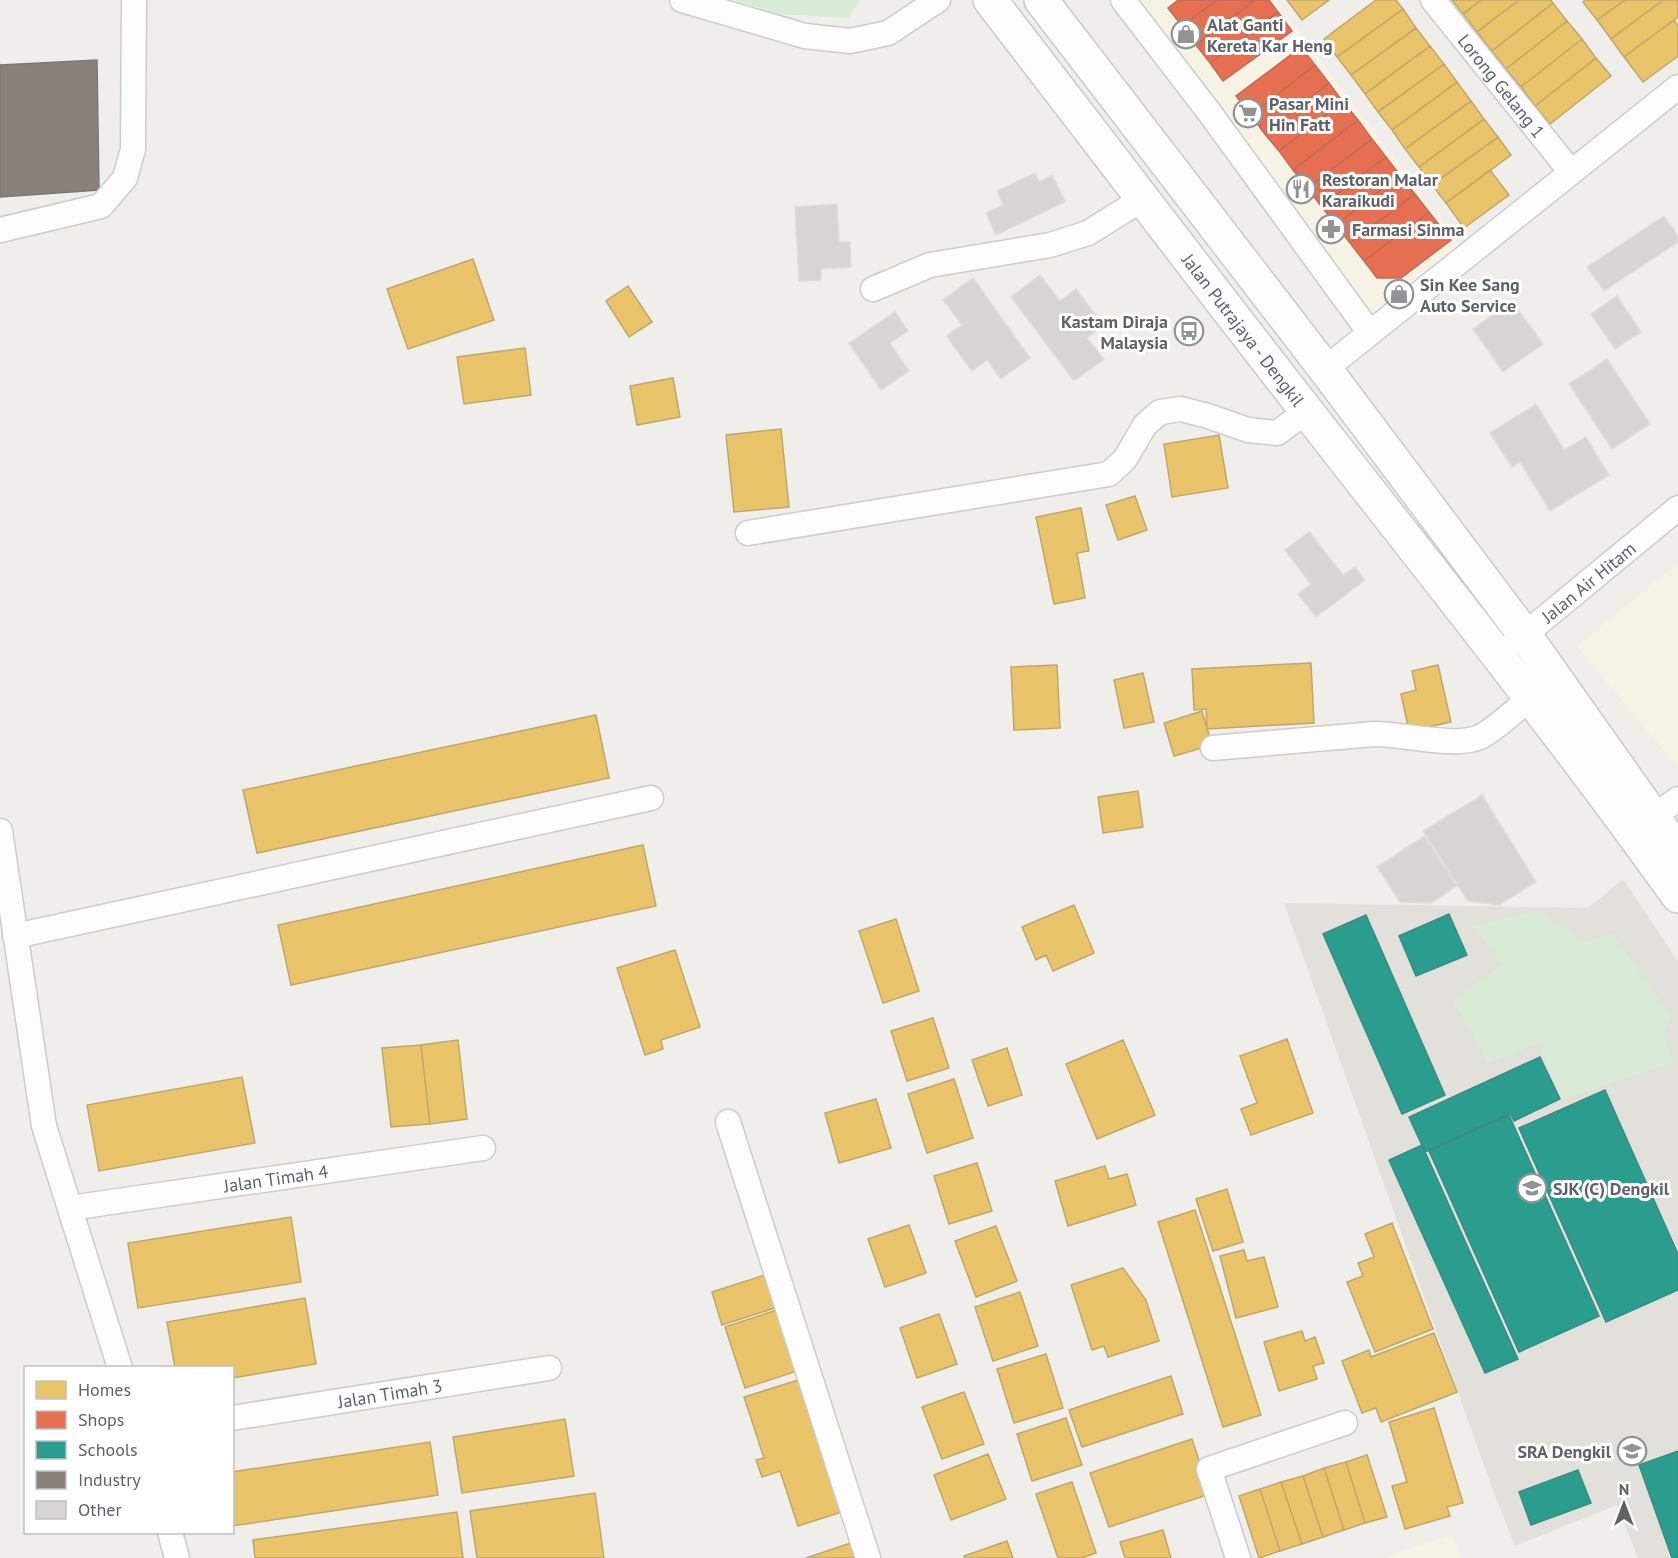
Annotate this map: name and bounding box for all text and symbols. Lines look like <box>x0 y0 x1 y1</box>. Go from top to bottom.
place label: Alat Ganti Kereta Kar Heng <box>1207 13 1333 57</box>
shop icon: Alat Ganti Kereta Kar Heng <box>1170 18 1202 50</box>
street label: Lorong Gelang 1 <box>1453 29 1550 142</box>
place label: Pasar Mini Hin Fatt <box>1269 92 1349 136</box>
supermarket icon: Pasar Mini Hin Fatt <box>1232 97 1264 129</box>
place label: Restoran Malar Karaikudi <box>1322 168 1439 212</box>
restaurant icon: Restoran Malar Karaikudi <box>1285 173 1317 205</box>
pharmacy icon: Farmasi Sinma <box>1315 213 1347 245</box>
place label: Farmasi Sinma <box>1352 218 1464 241</box>
street label: Jalan Putrajaya - Dengkil <box>1177 248 1310 411</box>
place label: Sin Kee Sang Auto Service <box>1420 273 1520 317</box>
shop icon: Sin Kee Sang Auto Service <box>1383 278 1415 310</box>
place label: Kastam Diraja Malaysia <box>1061 310 1168 354</box>
bus stop icon: Kastam Diraja Malaysia <box>1173 315 1205 347</box>
street label: Jalan Air Hitam <box>1536 536 1640 628</box>
street label: Jalan Timah 4 <box>221 1159 330 1197</box>
school or university icon: SJK (C) Dengkil <box>1516 1172 1548 1204</box>
place label: SJK (C) Dengkil <box>1553 1177 1670 1200</box>
legend <box>24 1366 234 1534</box>
street label: Jalan Timah 3 <box>335 1374 444 1413</box>
text: Homes <box>78 1378 131 1401</box>
text: Shops <box>78 1408 124 1431</box>
school or university icon: SRA Dengkil <box>1616 1435 1648 1467</box>
text: Schools <box>78 1438 138 1461</box>
place label: SRA Dengkil <box>1517 1440 1612 1463</box>
text: Industry <box>78 1468 141 1491</box>
north arrow <box>1594 1474 1654 1534</box>
text: N <box>1619 1479 1629 1499</box>
text: Other <box>78 1498 122 1521</box>

